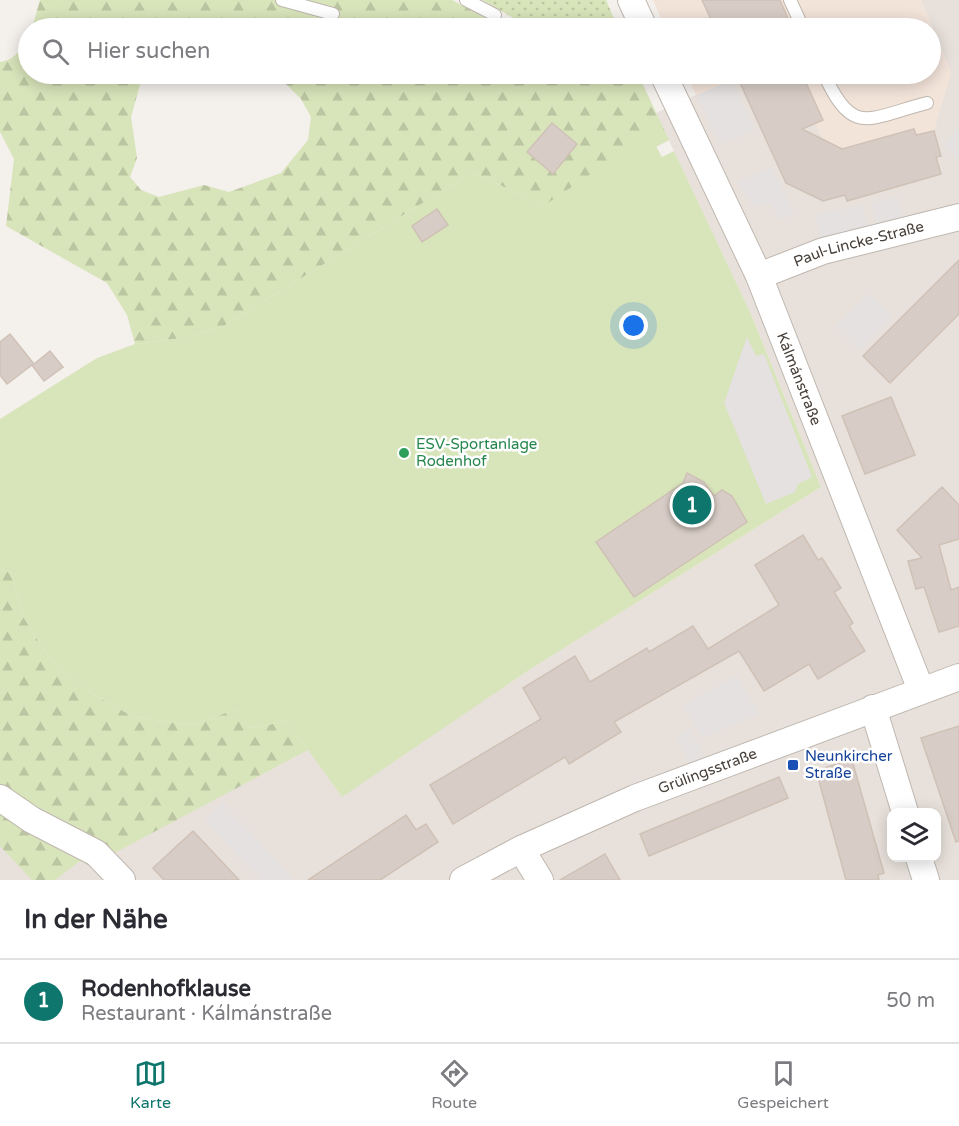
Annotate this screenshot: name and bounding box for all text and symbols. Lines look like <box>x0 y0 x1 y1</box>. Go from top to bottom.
search box <box>18 18 941 84</box>
icon: search <box>39 35 72 68</box>
text: Hier suchen <box>87 38 210 64</box>
street label: Paul-Lincke-Straße <box>791 217 926 271</box>
your location <box>619 311 648 340</box>
street label: Kálmánstraße <box>773 330 826 428</box>
place label: ESV-Sportanlage Rodenhof <box>416 435 537 470</box>
marker: ESV-Sportanlage Rodenhof <box>397 446 411 460</box>
pin: 1 <box>672 482 712 528</box>
street label: Grülingsstraße <box>655 744 759 798</box>
place label: Neunkircher Straße <box>805 747 893 782</box>
marker: Neunkircher Straße <box>786 758 800 772</box>
map controls <box>887 808 941 862</box>
button: layers <box>887 808 941 862</box>
text: In der Nähe <box>24 904 168 935</box>
text: Rodenhofklause <box>81 976 251 1002</box>
text: 1 <box>37 989 50 1013</box>
text: 50 m <box>886 989 935 1013</box>
text: Restaurant · Kálmánstraße <box>81 1002 332 1026</box>
tab: Karte <box>130 1057 171 1113</box>
tab: Route <box>431 1057 477 1113</box>
tab: Gespeichert <box>737 1057 829 1113</box>

